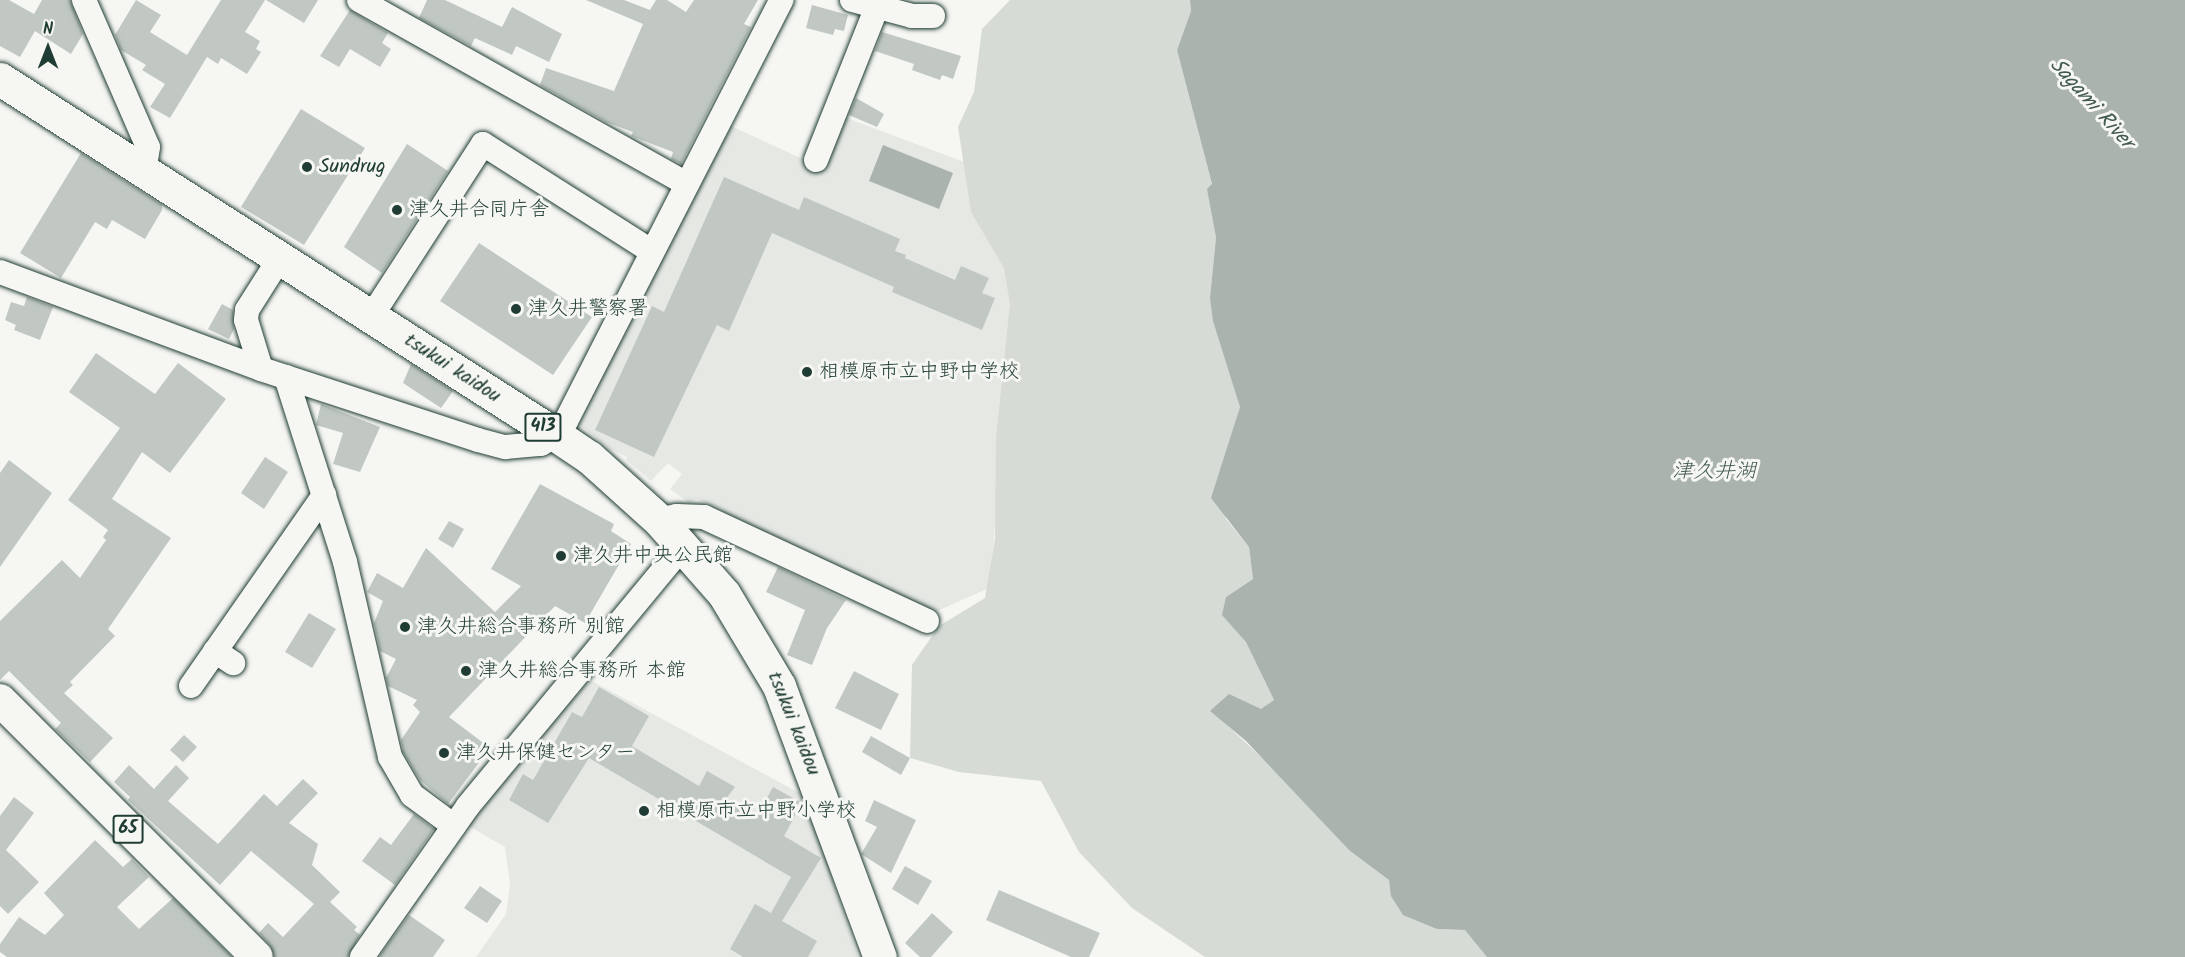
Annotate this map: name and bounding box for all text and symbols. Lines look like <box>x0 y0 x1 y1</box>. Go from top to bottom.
text: N <box>43 17 53 42</box>
north arrow <box>18 18 78 78</box>
water label: Sagami River <box>2044 53 2138 155</box>
place label: Sundrug <box>319 155 386 179</box>
marker: Sundrug <box>300 160 314 174</box>
place label: 津久井合同庁舎 <box>409 198 549 222</box>
marker: 津久井合同庁舎 <box>390 203 404 217</box>
place label: 津久井警察署 <box>528 297 648 321</box>
marker: 津久井警察署 <box>509 302 523 316</box>
street label: tsukui kaidou <box>399 329 505 409</box>
place label: 相模原市立中野中学校 <box>819 360 1019 384</box>
marker: 相模原市立中野中学校 <box>800 365 814 379</box>
road number: 413 <box>524 412 562 442</box>
water label: 津久井湖 <box>1672 459 1756 485</box>
place label: 津久井中央公民館 <box>573 544 733 568</box>
marker: 津久井中央公民館 <box>554 549 568 563</box>
place label: 津久井総合事務所 別館 <box>417 615 625 639</box>
marker: 津久井総合事務所 別館 <box>398 620 412 634</box>
place label: 津久井総合事務所 本館 <box>478 659 686 683</box>
marker: 津久井総合事務所 本館 <box>459 664 473 678</box>
street label: tsukui kaidou <box>761 669 825 779</box>
place label: 津久井保健センター <box>456 741 636 765</box>
marker: 津久井保健センター <box>437 746 451 760</box>
place label: 相模原市立中野小学校 <box>656 799 856 823</box>
marker: 相模原市立中野小学校 <box>637 804 651 818</box>
road number: 65 <box>112 814 144 844</box>

